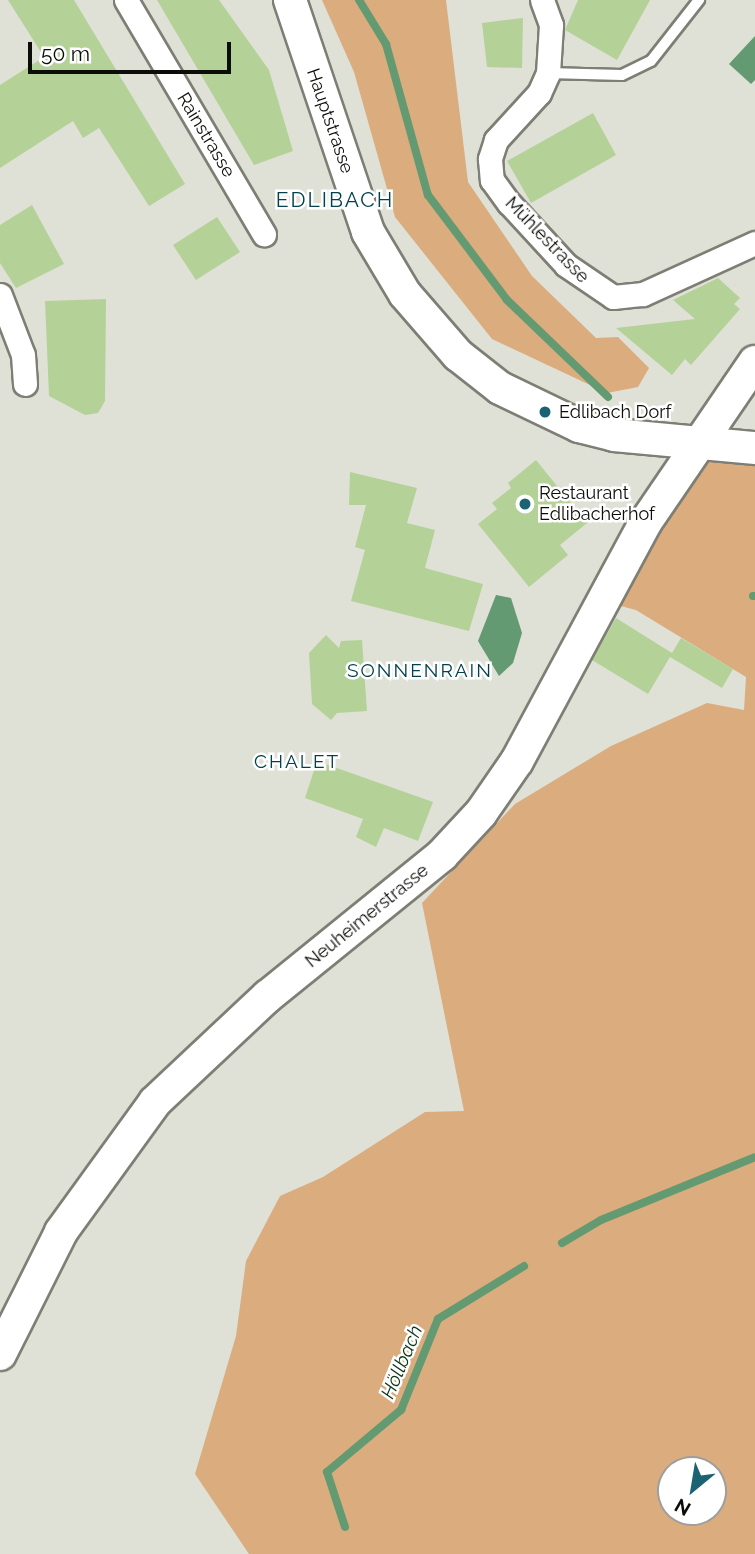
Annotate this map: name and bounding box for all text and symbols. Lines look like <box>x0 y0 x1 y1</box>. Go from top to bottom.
scale bar <box>32 28 234 72</box>
text: 50 m <box>41 41 90 66</box>
street label: Hauptstrasse <box>302 66 358 176</box>
street label: Rainstrasse <box>172 89 240 181</box>
district label: EDLIBACH <box>277 187 393 213</box>
street label: Mühlestrasse <box>501 193 593 287</box>
place label: Edlibach Dorf <box>559 401 671 423</box>
marker: Edlibach Dorf <box>537 404 553 420</box>
place label: Restaurant Edlibacherhof <box>539 483 655 526</box>
marker: Restaurant Edlibacherhof <box>517 496 533 512</box>
district label: SONNENRAIN <box>348 660 492 682</box>
district label: CHALET <box>255 751 339 773</box>
street label: Neuheimerstrasse <box>301 860 433 972</box>
water label: Höllbach <box>376 1322 428 1402</box>
north arrow <box>657 1456 727 1526</box>
text: N <box>671 1494 694 1521</box>

